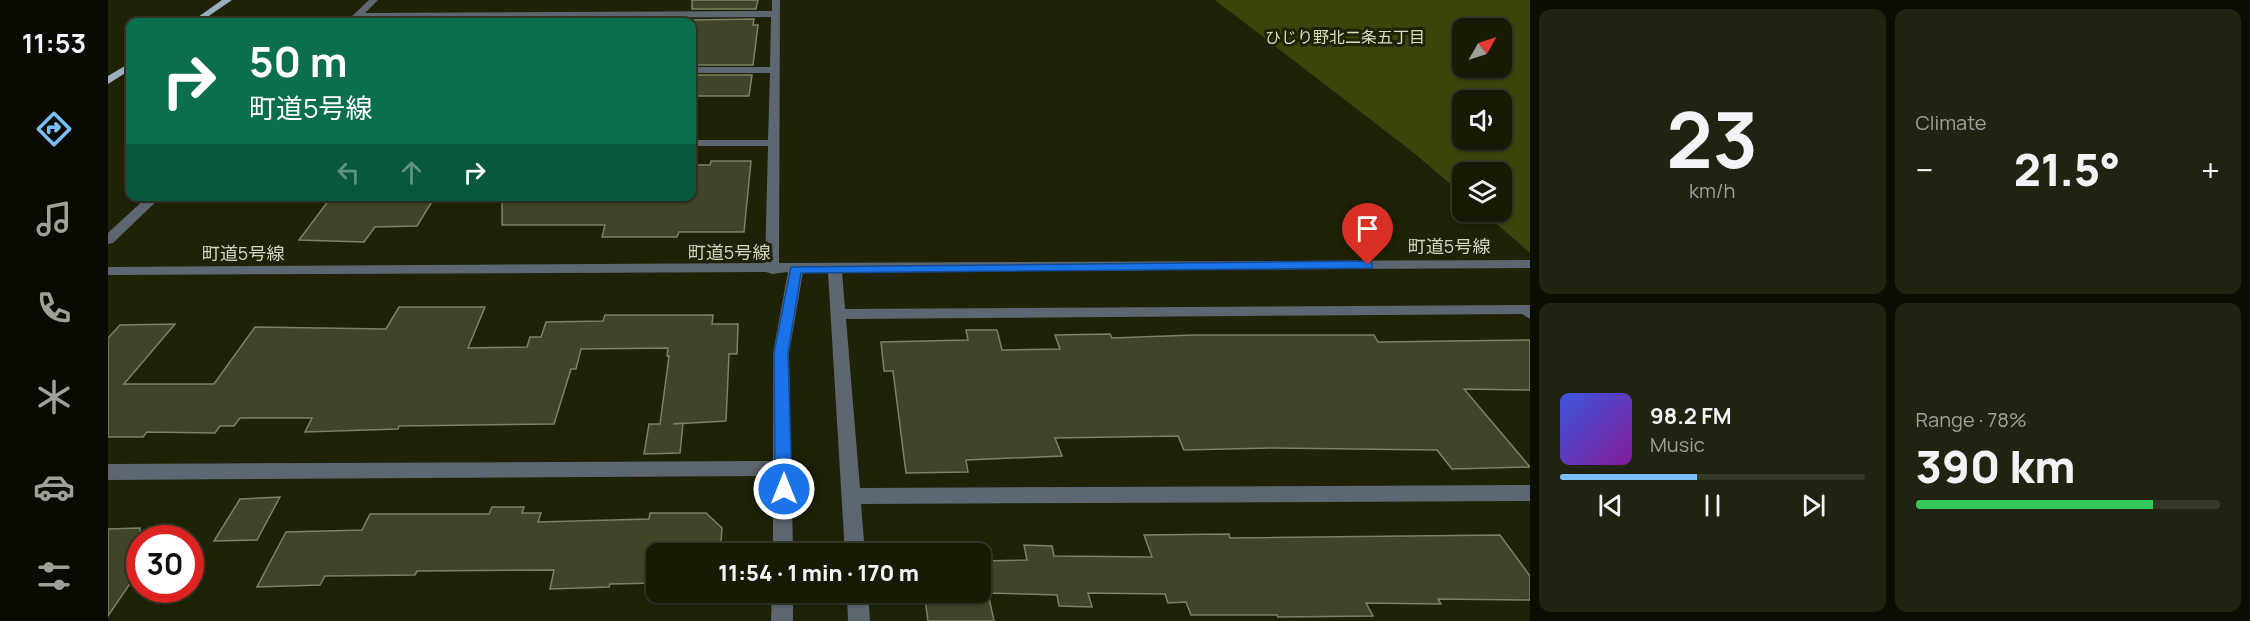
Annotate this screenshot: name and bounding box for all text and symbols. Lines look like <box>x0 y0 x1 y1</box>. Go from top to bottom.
north arrow <box>1452 18 1512 78</box>
map controls <box>1452 18 1512 222</box>
text: 11:53 <box>22 24 86 61</box>
district label: ひじり野北二条五丁目 <box>1265 26 1425 48</box>
text: 50 m <box>249 32 347 90</box>
icon: right <box>150 42 228 120</box>
text: 23 <box>1666 85 1758 191</box>
text: 町道5号線 <box>249 89 373 126</box>
button: sound <box>1452 90 1512 150</box>
icon: directions <box>33 108 75 150</box>
text: Climate <box>1916 109 1987 136</box>
text: 21.5° <box>2014 138 2121 200</box>
text: − <box>1916 147 1933 192</box>
text: + <box>2201 147 2220 192</box>
icon: left <box>332 156 365 189</box>
icon: ahead <box>395 156 428 189</box>
icon: right <box>458 156 491 189</box>
button: layers <box>1452 162 1512 222</box>
text: km/h <box>1689 177 1736 204</box>
icon: music <box>33 198 75 240</box>
pin <box>1342 203 1393 265</box>
icon: arrive <box>1351 212 1384 245</box>
street label: 町道5号線 <box>1408 234 1490 258</box>
street label: 町道5号線 <box>688 240 770 264</box>
street label: 町道5号線 <box>202 241 284 265</box>
icon: phone <box>33 287 75 329</box>
icon: climate <box>33 376 75 418</box>
text: 98.2 FM <box>1650 401 1732 431</box>
text: Range · 78% <box>1916 406 2027 433</box>
text: Music <box>1650 431 1705 458</box>
text: 390 km <box>1916 435 2075 497</box>
position arrow <box>752 457 816 521</box>
icon: car <box>33 466 75 508</box>
icon: previous <box>1594 489 1627 522</box>
icon: pause <box>1696 489 1729 522</box>
icon: next <box>1797 489 1830 522</box>
speed limit sign: 30 <box>126 525 204 603</box>
icon: filters <box>33 555 75 597</box>
text: 11:54 · 1 min · 170 m <box>718 558 919 588</box>

